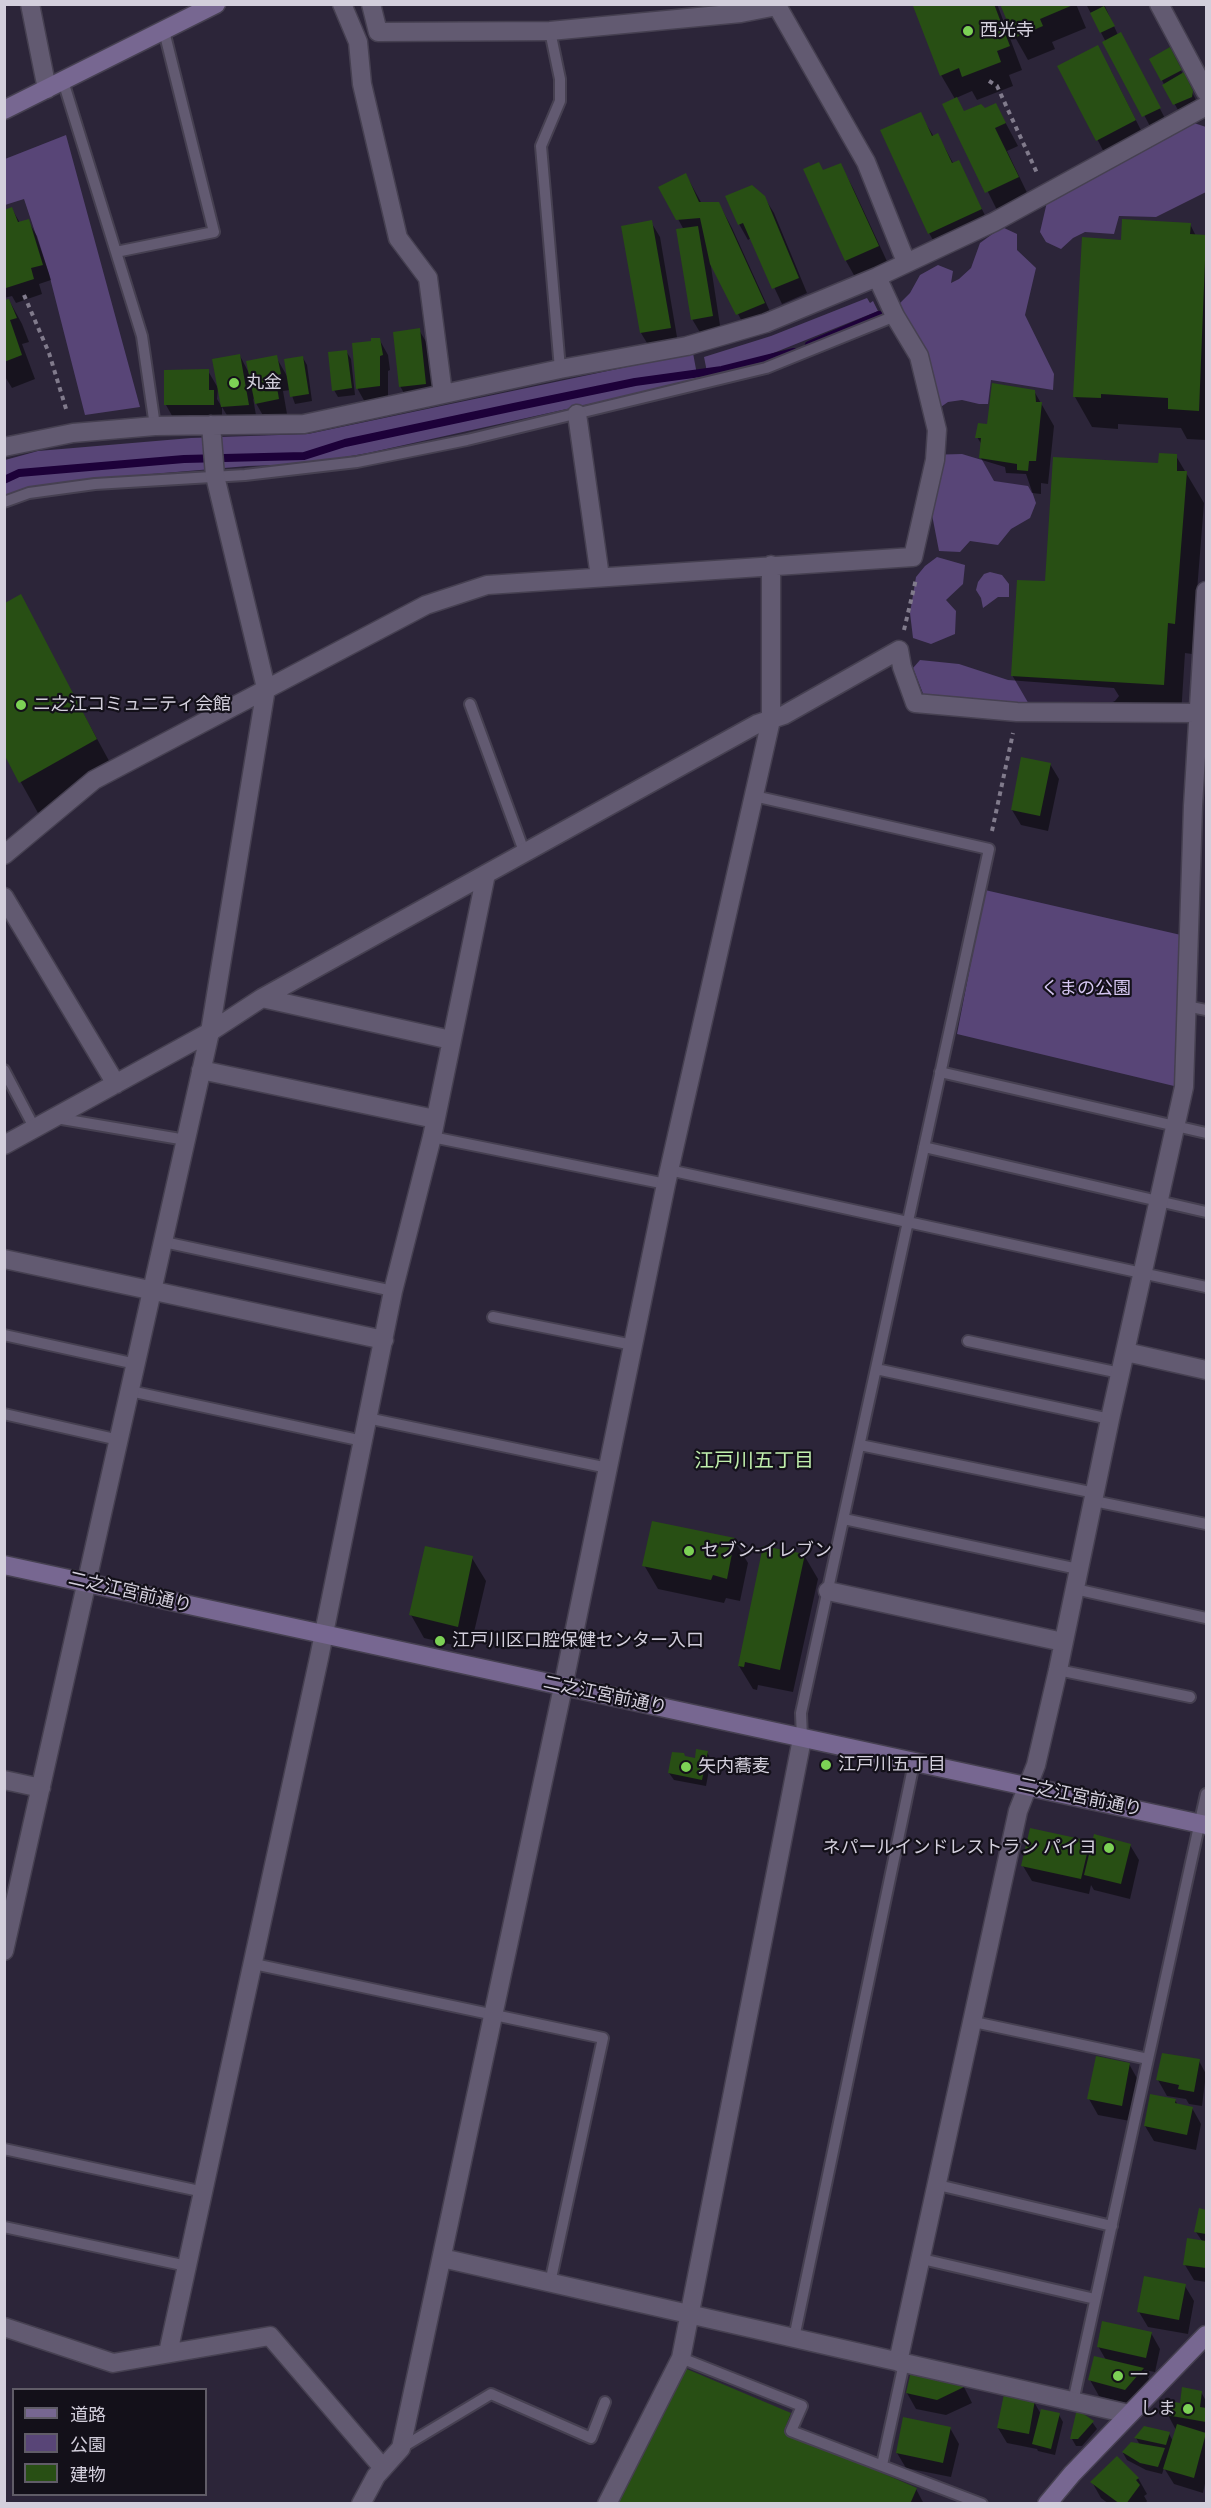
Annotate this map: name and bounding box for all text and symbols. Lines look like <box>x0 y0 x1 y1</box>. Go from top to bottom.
place label: 西光寺 <box>980 20 1034 42</box>
marker: 西光寺 <box>961 24 975 38</box>
place label: 丸金 <box>246 372 282 394</box>
marker: 丸金 <box>227 376 241 390</box>
place label: ニ之江コミュニティ会館 <box>33 694 231 716</box>
marker: ニ之江コミュニティ会館 <box>14 698 28 712</box>
park label: くまの公園 <box>1041 978 1131 1000</box>
district label: 江戸川五丁目 <box>694 1450 814 1474</box>
place label: セブン-イレブン <box>701 1540 832 1562</box>
marker: セブン-イレブン <box>682 1544 696 1558</box>
street label: 二之江宮前通り <box>66 1568 194 1618</box>
place label: 江戸川区口腔保健センター入口 <box>452 1630 704 1652</box>
marker: 江戸川区口腔保健センター入口 <box>433 1634 447 1648</box>
street label: 二之江宮前通り <box>541 1672 669 1720</box>
place label: 江戸川五丁目 <box>838 1754 946 1776</box>
place label: 矢内蕎麦 <box>698 1756 770 1778</box>
marker: 江戸川五丁目 <box>819 1758 833 1772</box>
marker: 矢内蕎麦 <box>679 1760 693 1774</box>
street label: 二之江宮前通り <box>1016 1774 1144 1822</box>
place label: ネパールインドレストラン パイヨ <box>823 1837 1097 1859</box>
marker: ネパールインドレストラン パイヨ <box>1102 1841 1116 1855</box>
place label: 一 <box>1130 2365 1148 2387</box>
marker: 一 <box>1111 2369 1125 2383</box>
legend <box>12 2388 207 2496</box>
place label: しま <box>1140 2398 1176 2420</box>
marker: しま <box>1181 2402 1195 2416</box>
text: 道路 <box>70 2404 106 2425</box>
text: 公園 <box>70 2434 106 2455</box>
text: 建物 <box>70 2464 106 2485</box>

